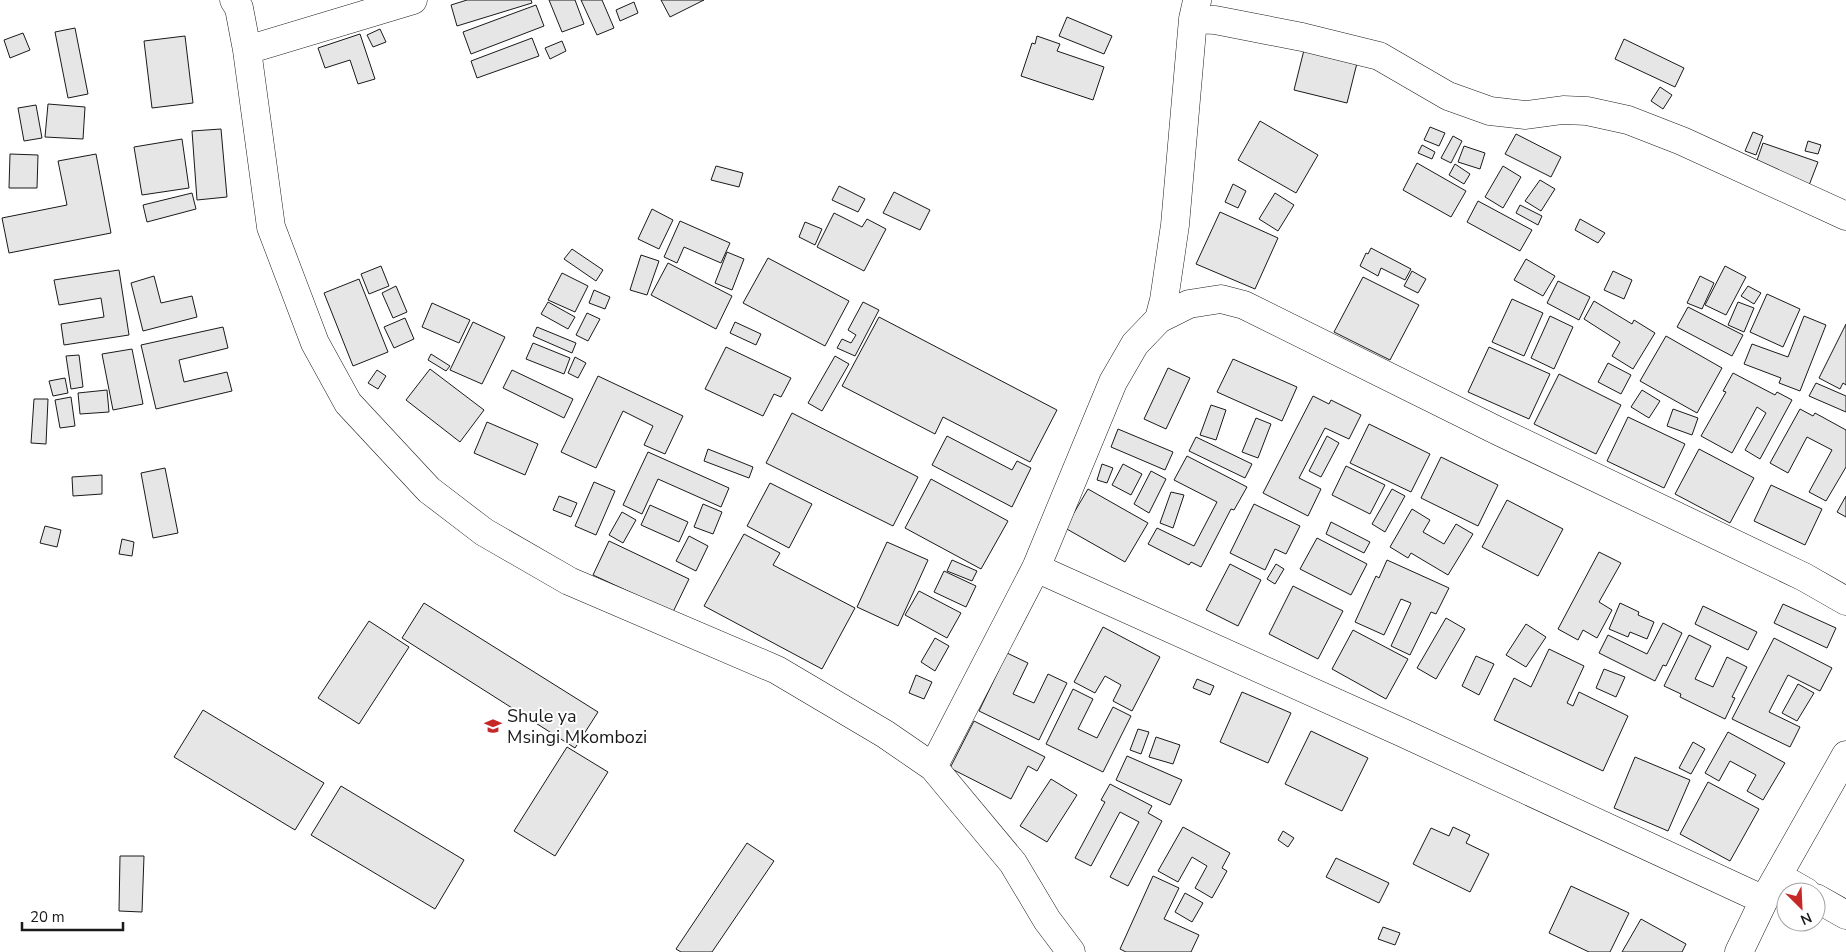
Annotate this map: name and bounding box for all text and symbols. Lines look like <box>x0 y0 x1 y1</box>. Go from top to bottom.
place label: Shule ya Msingi Mkombozi <box>507 704 647 749</box>
school or university icon: Shule ya Msingi Mkombozi <box>483 716 503 736</box>
north arrow <box>1776 882 1826 932</box>
scale bar <box>22 900 124 932</box>
text: 20 m <box>30 907 65 927</box>
text: N <box>1797 908 1815 929</box>

